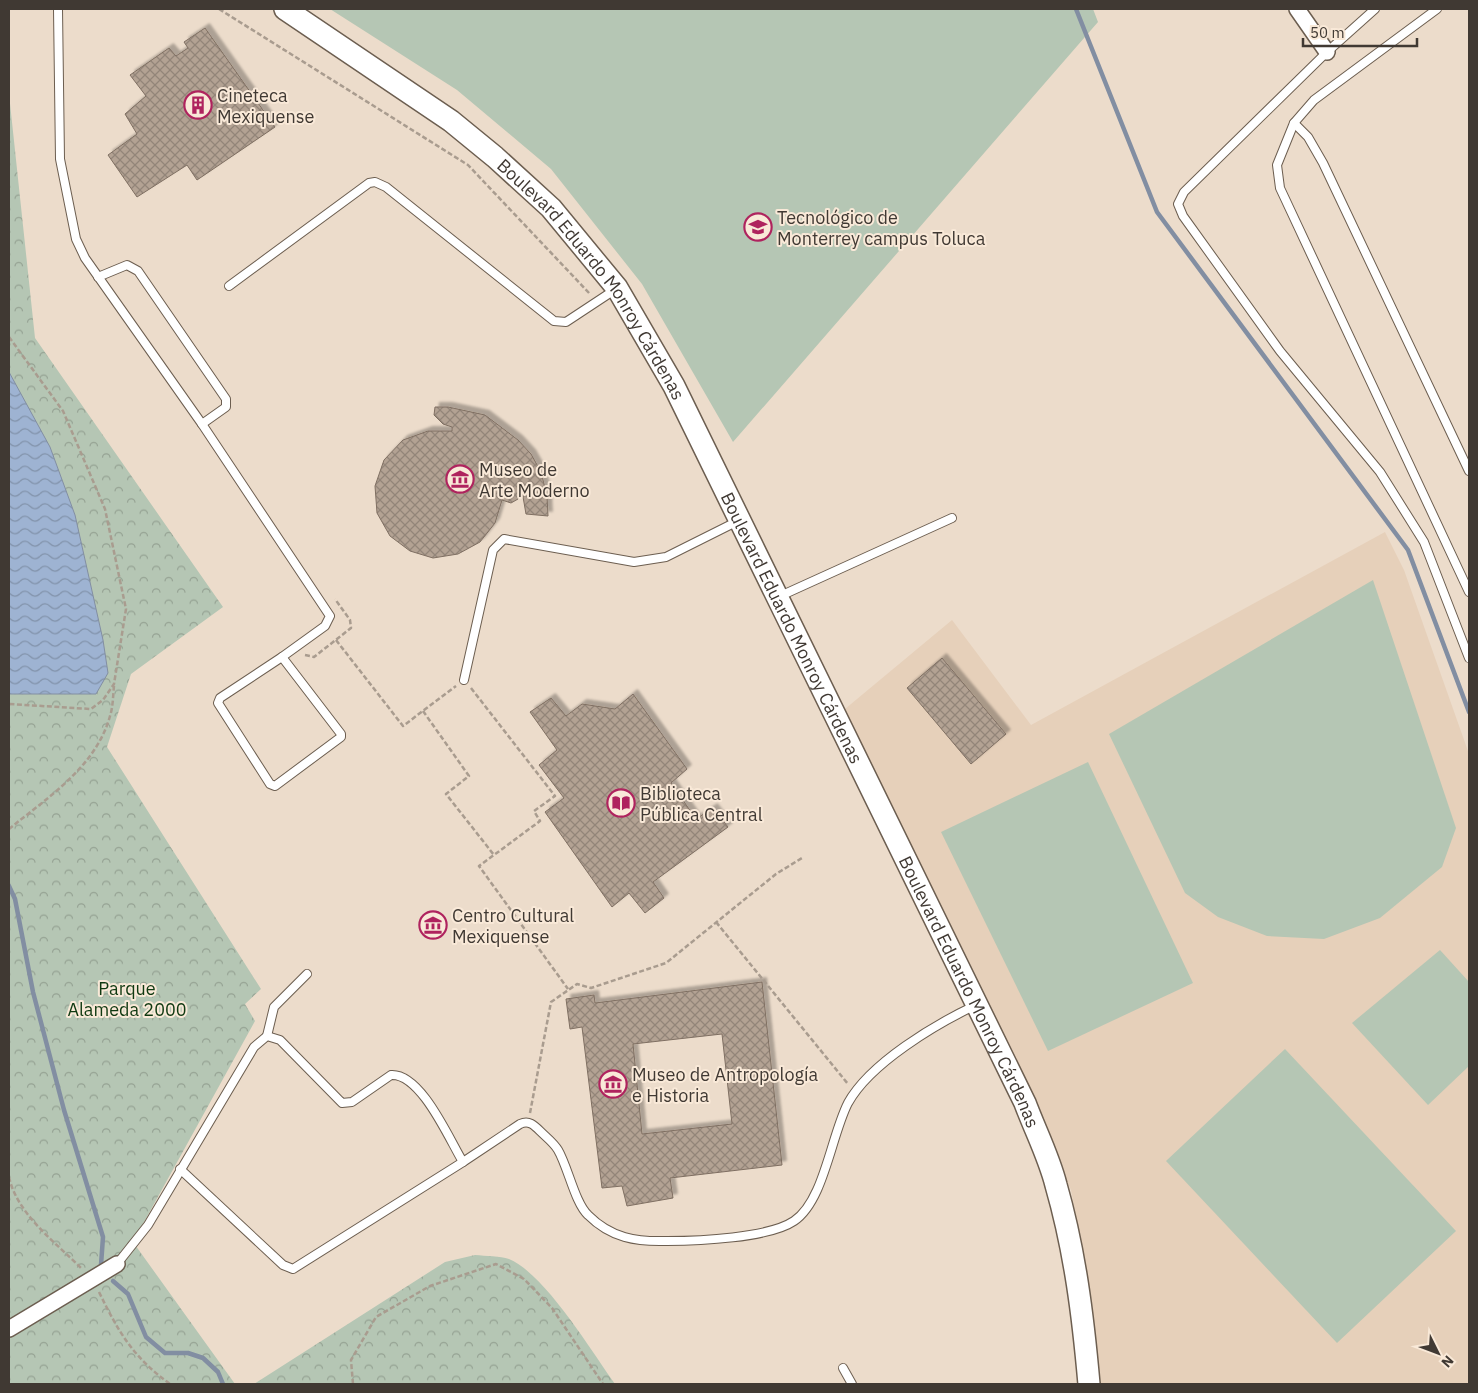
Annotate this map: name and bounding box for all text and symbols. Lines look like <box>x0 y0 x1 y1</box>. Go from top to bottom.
scale bar <box>1303 15 1417 47</box>
text: 50 m <box>1310 23 1345 42</box>
place label: Cineteca Mexiquense <box>217 84 314 128</box>
building icon: Cineteca Mexiquense <box>183 90 213 120</box>
street label: Boulevard Eduardo Monroy Cárdenas <box>493 153 690 403</box>
place label: Tecnológico de Monterrey campus Toluca <box>777 206 986 250</box>
school or university icon: Tecnológico de Monterrey campus Toluca <box>743 212 773 242</box>
place label: Museo de Arte Moderno <box>479 458 590 502</box>
museum icon: Museo de Arte Moderno <box>445 464 475 494</box>
street label: Boulevard Eduardo Monroy Cárdenas <box>716 488 868 767</box>
place label: Biblioteca Pública Central <box>640 782 763 826</box>
library icon: Biblioteca Pública Central <box>606 788 636 818</box>
street label: Boulevard Eduardo Monroy Cárdenas <box>894 852 1045 1131</box>
place label: Centro Cultural Mexiquense <box>452 904 574 948</box>
museum icon: Centro Cultural Mexiquense <box>418 910 448 940</box>
park label: Parque Alameda 2000 <box>67 977 187 1021</box>
place label: Museo de Antropología e Historia <box>632 1063 819 1107</box>
museum icon: Museo de Antropología e Historia <box>598 1069 628 1099</box>
north arrow <box>1413 1328 1463 1378</box>
text: N <box>1438 1352 1458 1371</box>

